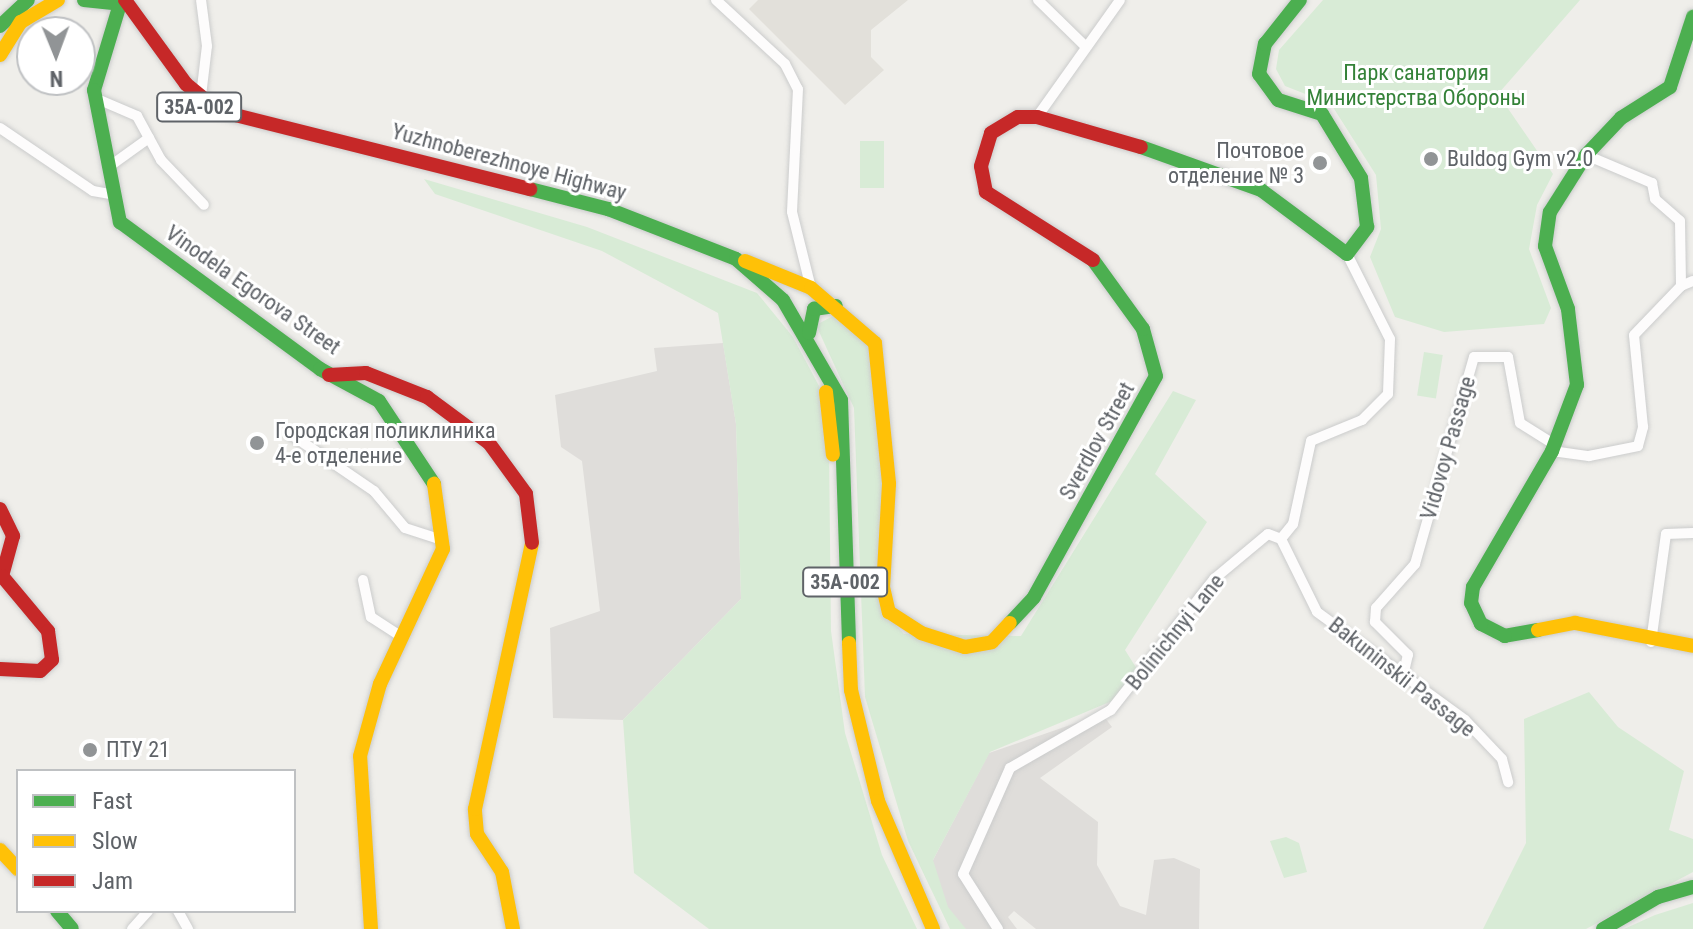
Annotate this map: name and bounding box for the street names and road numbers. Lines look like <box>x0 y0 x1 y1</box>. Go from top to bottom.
road number: 35А-002 <box>155 91 243 123</box>
street label: Yuzhnoberezhnoye Highway <box>389 118 629 206</box>
street label: Vinodela Egorova Street <box>161 220 345 360</box>
street label: Vidovoy Passage <box>1415 373 1481 523</box>
street label: Sverdlov Street <box>1054 378 1140 504</box>
road number: 35А-002 <box>801 566 889 598</box>
street label: Bolinichnyi Lane <box>1120 569 1230 695</box>
street label: Bakuninskii Passage <box>1323 612 1481 742</box>

